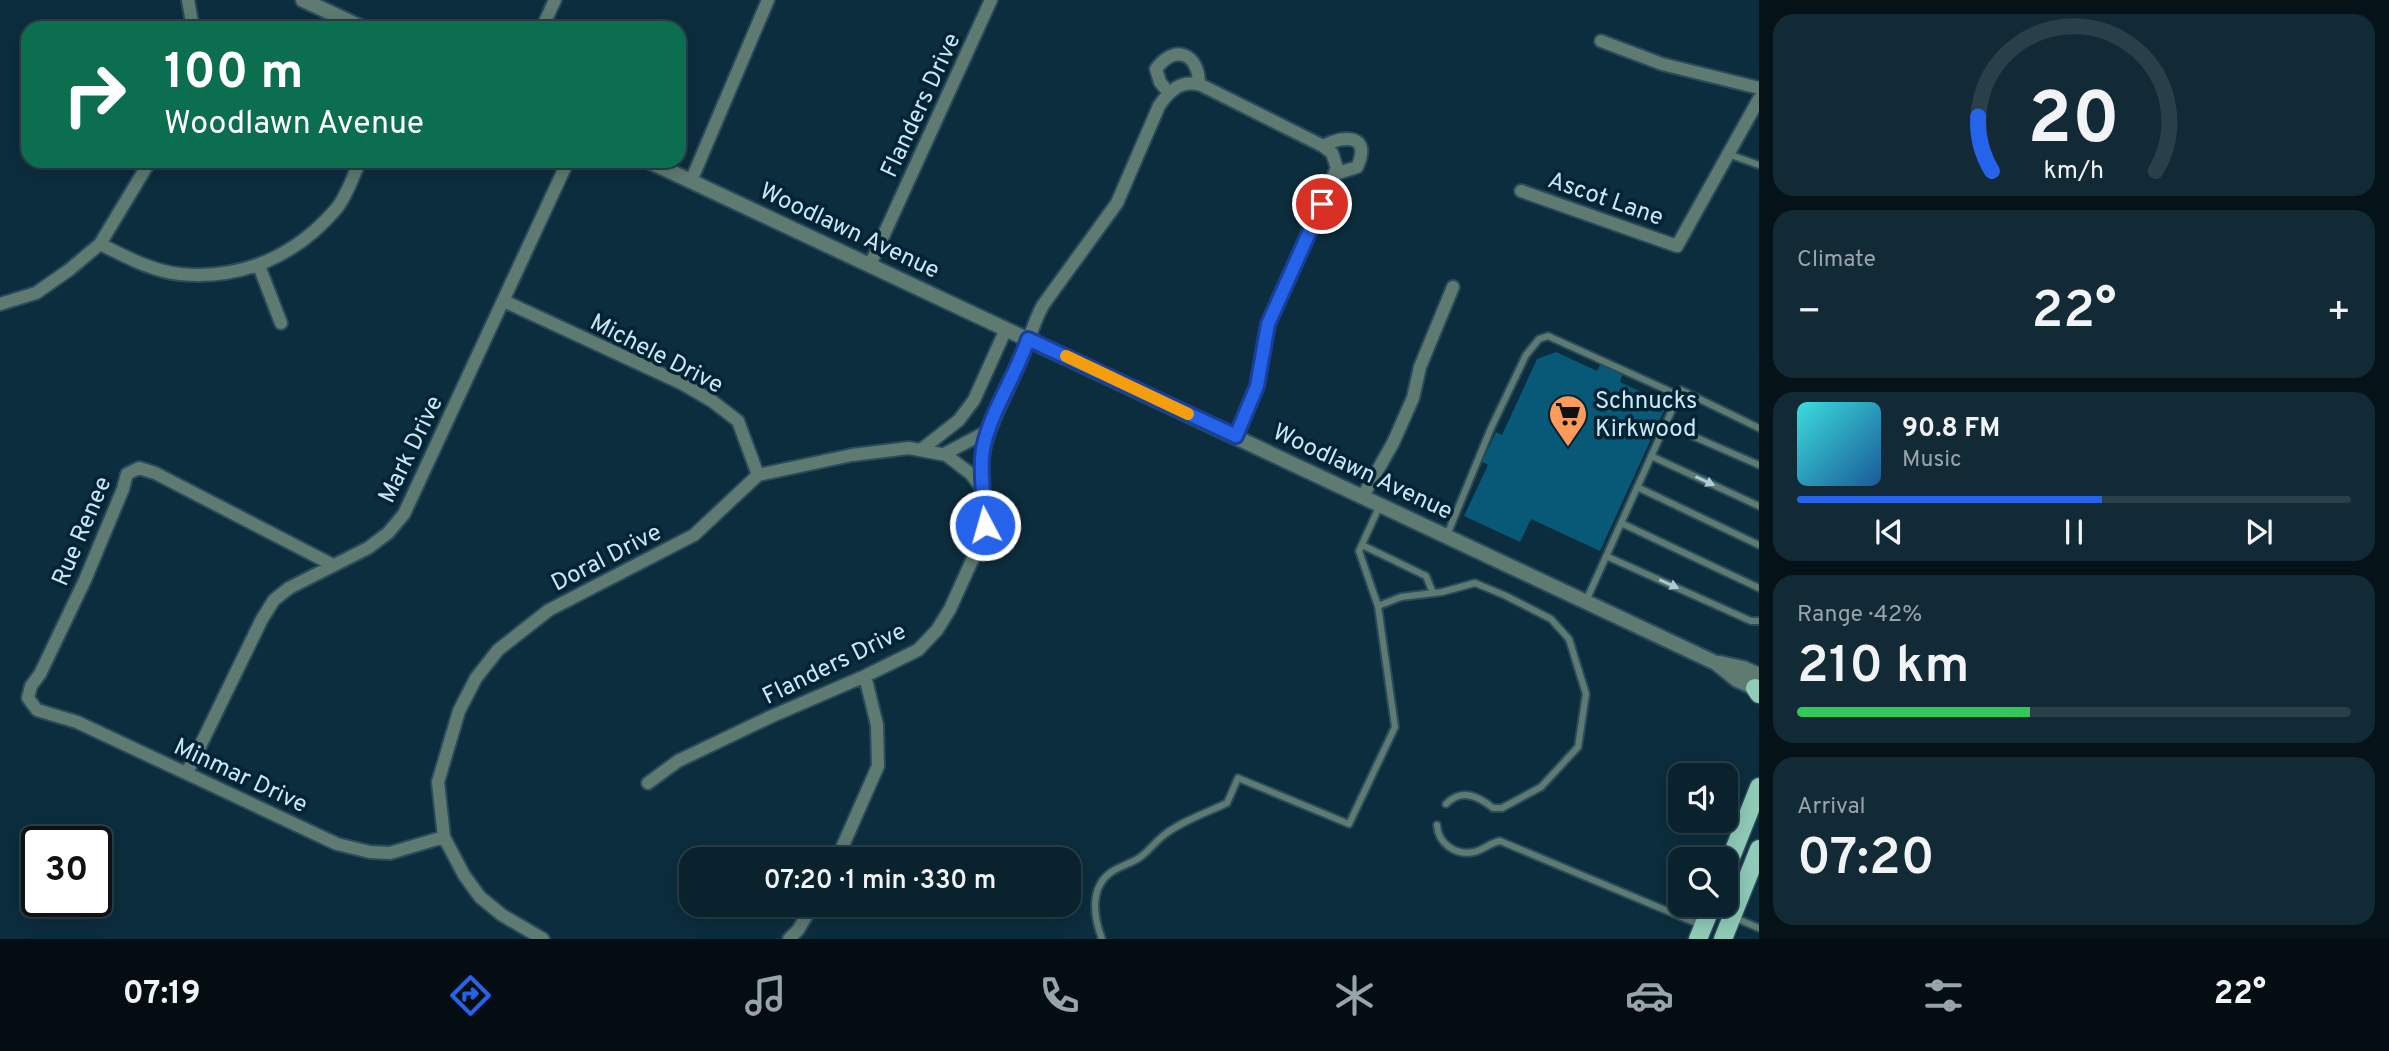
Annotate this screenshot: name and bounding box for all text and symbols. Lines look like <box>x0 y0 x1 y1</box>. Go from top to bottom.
street label: Flanders Drive <box>875 29 968 183</box>
text: 100 m <box>164 44 303 106</box>
icon: right <box>49 49 140 140</box>
text: 20 <box>2028 77 2120 169</box>
text: Woodlawn Avenue <box>164 105 424 145</box>
text: km/h <box>2044 156 2104 188</box>
street label: Ascot Lane <box>1544 166 1667 234</box>
pin <box>1292 174 1352 234</box>
street label: Woodlawn Avenue <box>754 177 944 287</box>
icon: arrive <box>1303 185 1341 223</box>
text: Climate <box>1797 246 1876 275</box>
text: 22° <box>2031 280 2117 346</box>
text: − <box>1797 289 1822 338</box>
text: + <box>2326 289 2351 338</box>
street label: Michele Drive <box>584 308 728 401</box>
place label: Schnucks Kirkwood <box>1595 387 1697 445</box>
street label: Mark Drive <box>373 391 451 509</box>
supermarket icon: Schnucks Kirkwood <box>1547 393 1589 448</box>
text: 90.8 FM <box>1902 413 2000 446</box>
street label: Woodlawn Avenue <box>1267 418 1457 528</box>
text: Music <box>1902 446 1962 475</box>
street label: Rue Renee <box>46 472 119 591</box>
one-way arrow <box>1695 475 1715 486</box>
position arrow <box>948 488 1022 562</box>
icon: previous <box>1870 513 1908 551</box>
icon: pause <box>2055 513 2093 551</box>
icon: next <box>2240 513 2278 551</box>
street label: Doral Drive <box>547 518 667 599</box>
one-way arrow <box>1659 578 1679 590</box>
text: Range · 42% <box>1797 601 1922 630</box>
street label: Flanders Drive <box>758 617 912 712</box>
text: 210 km <box>1797 635 1970 701</box>
street label: Minmar Drive <box>168 733 312 821</box>
map controls <box>1668 763 1738 917</box>
button: sound <box>1668 763 1738 833</box>
text: Arrival <box>1797 793 1866 822</box>
speed limit sign: 30 <box>21 826 112 917</box>
text: 07:20 <box>1797 827 1935 893</box>
button: search <box>1668 847 1738 917</box>
text: 07:20 · 1 min · 330 m <box>764 865 996 898</box>
icon: directions <box>446 971 495 1020</box>
icon: music <box>741 971 790 1020</box>
icon: phone <box>1035 971 1084 1020</box>
icon: climate <box>1330 971 1379 1020</box>
icon: car <box>1625 971 1674 1020</box>
icon: filters <box>1919 971 1968 1020</box>
text: 07:19 <box>123 975 201 1015</box>
text: 22° <box>2214 975 2266 1015</box>

